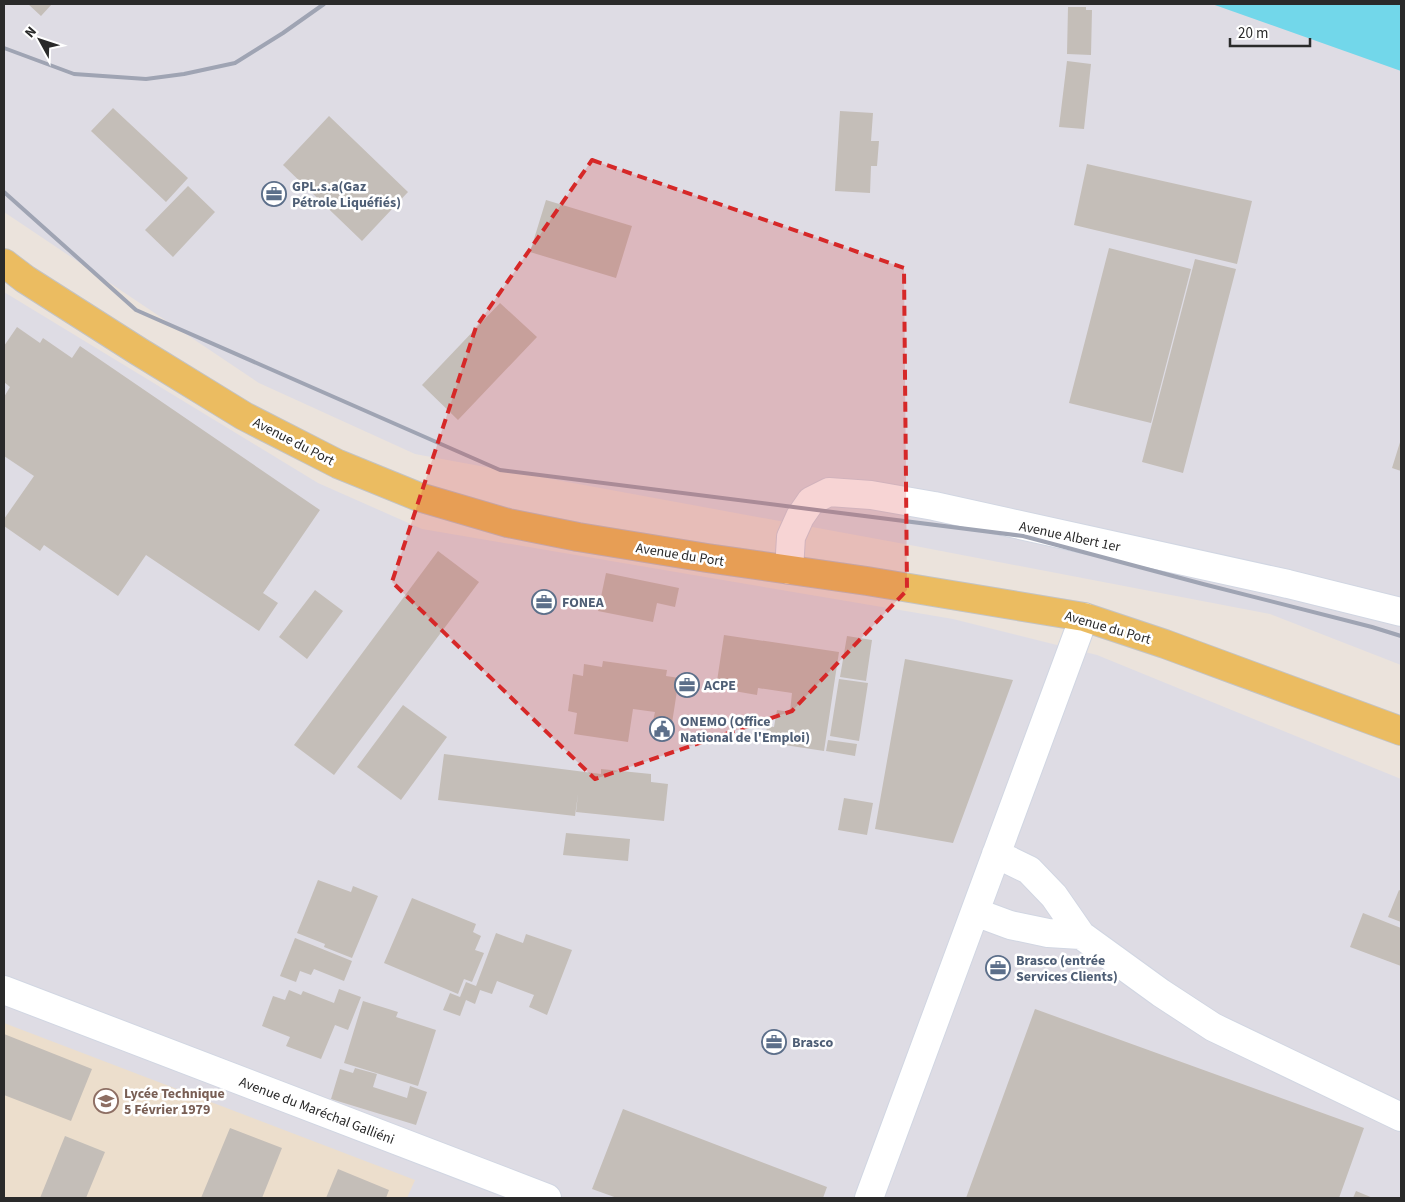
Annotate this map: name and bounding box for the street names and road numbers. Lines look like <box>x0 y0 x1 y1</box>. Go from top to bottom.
street label: Avenue du Port <box>249 413 338 471</box>
street label: Avenue Albert 1er <box>1017 516 1122 557</box>
street label: Avenue du Port <box>634 538 726 572</box>
street label: Avenue du Port <box>1062 606 1153 650</box>
street label: Avenue du Maréchal Galliéni <box>236 1072 397 1150</box>

